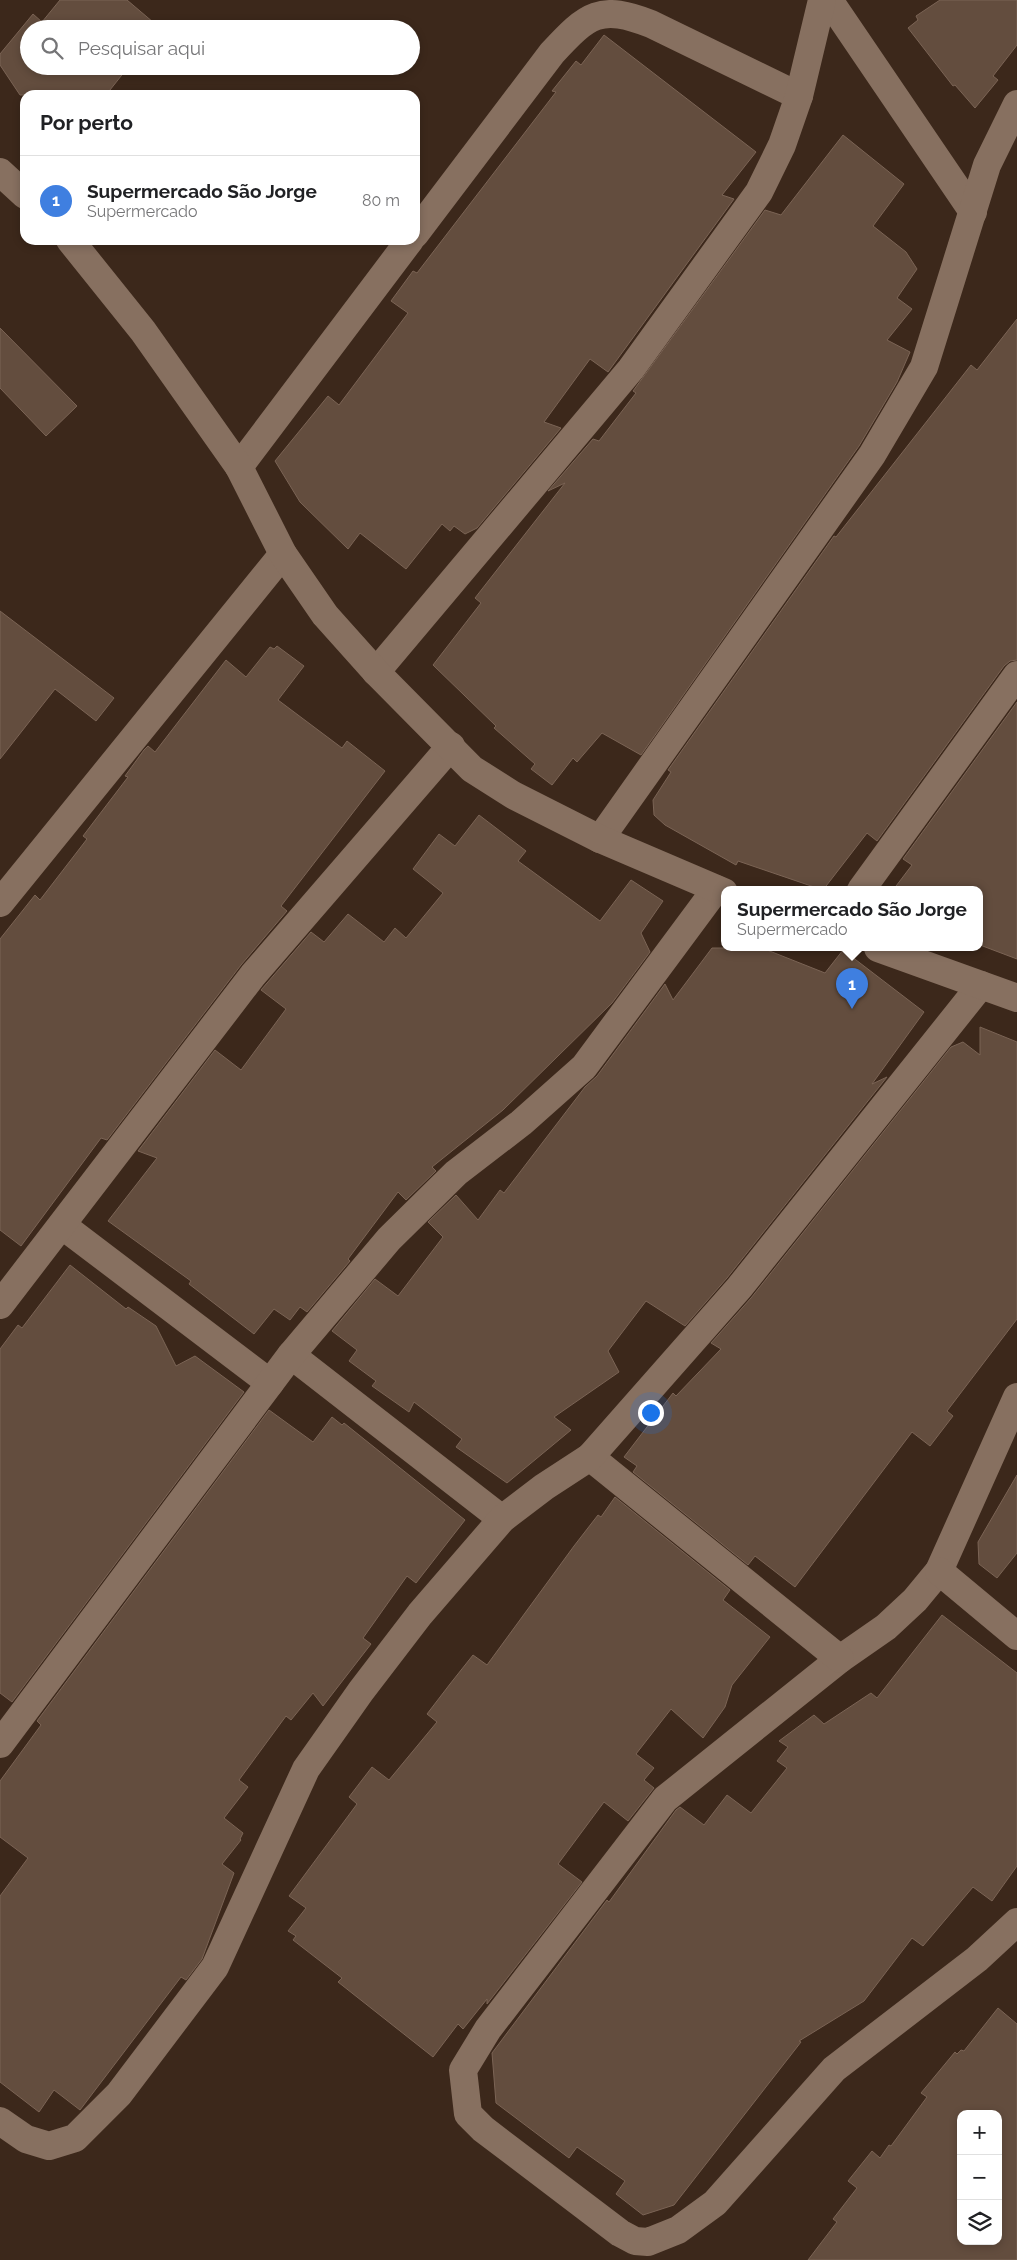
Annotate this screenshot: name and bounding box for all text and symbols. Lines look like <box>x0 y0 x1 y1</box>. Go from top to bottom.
search box <box>20 20 420 75</box>
icon: search <box>38 34 66 62</box>
text: Pesquisar aqui <box>78 37 205 59</box>
text: Por perto <box>40 110 133 135</box>
text: Supermercado São Jorge <box>87 180 317 202</box>
text: 1 <box>52 191 60 210</box>
text: 80 m <box>362 191 400 210</box>
text: Supermercado <box>87 202 198 221</box>
popup <box>721 886 983 951</box>
text: Supermercado São Jorge <box>737 898 967 920</box>
text: Supermercado <box>737 920 848 939</box>
pin: 1 <box>836 968 868 1009</box>
your location <box>638 1400 664 1426</box>
map controls <box>957 2110 1002 2245</box>
button: + <box>957 2110 1002 2155</box>
button: − <box>957 2155 1002 2200</box>
button: layers <box>957 2200 1002 2245</box>

